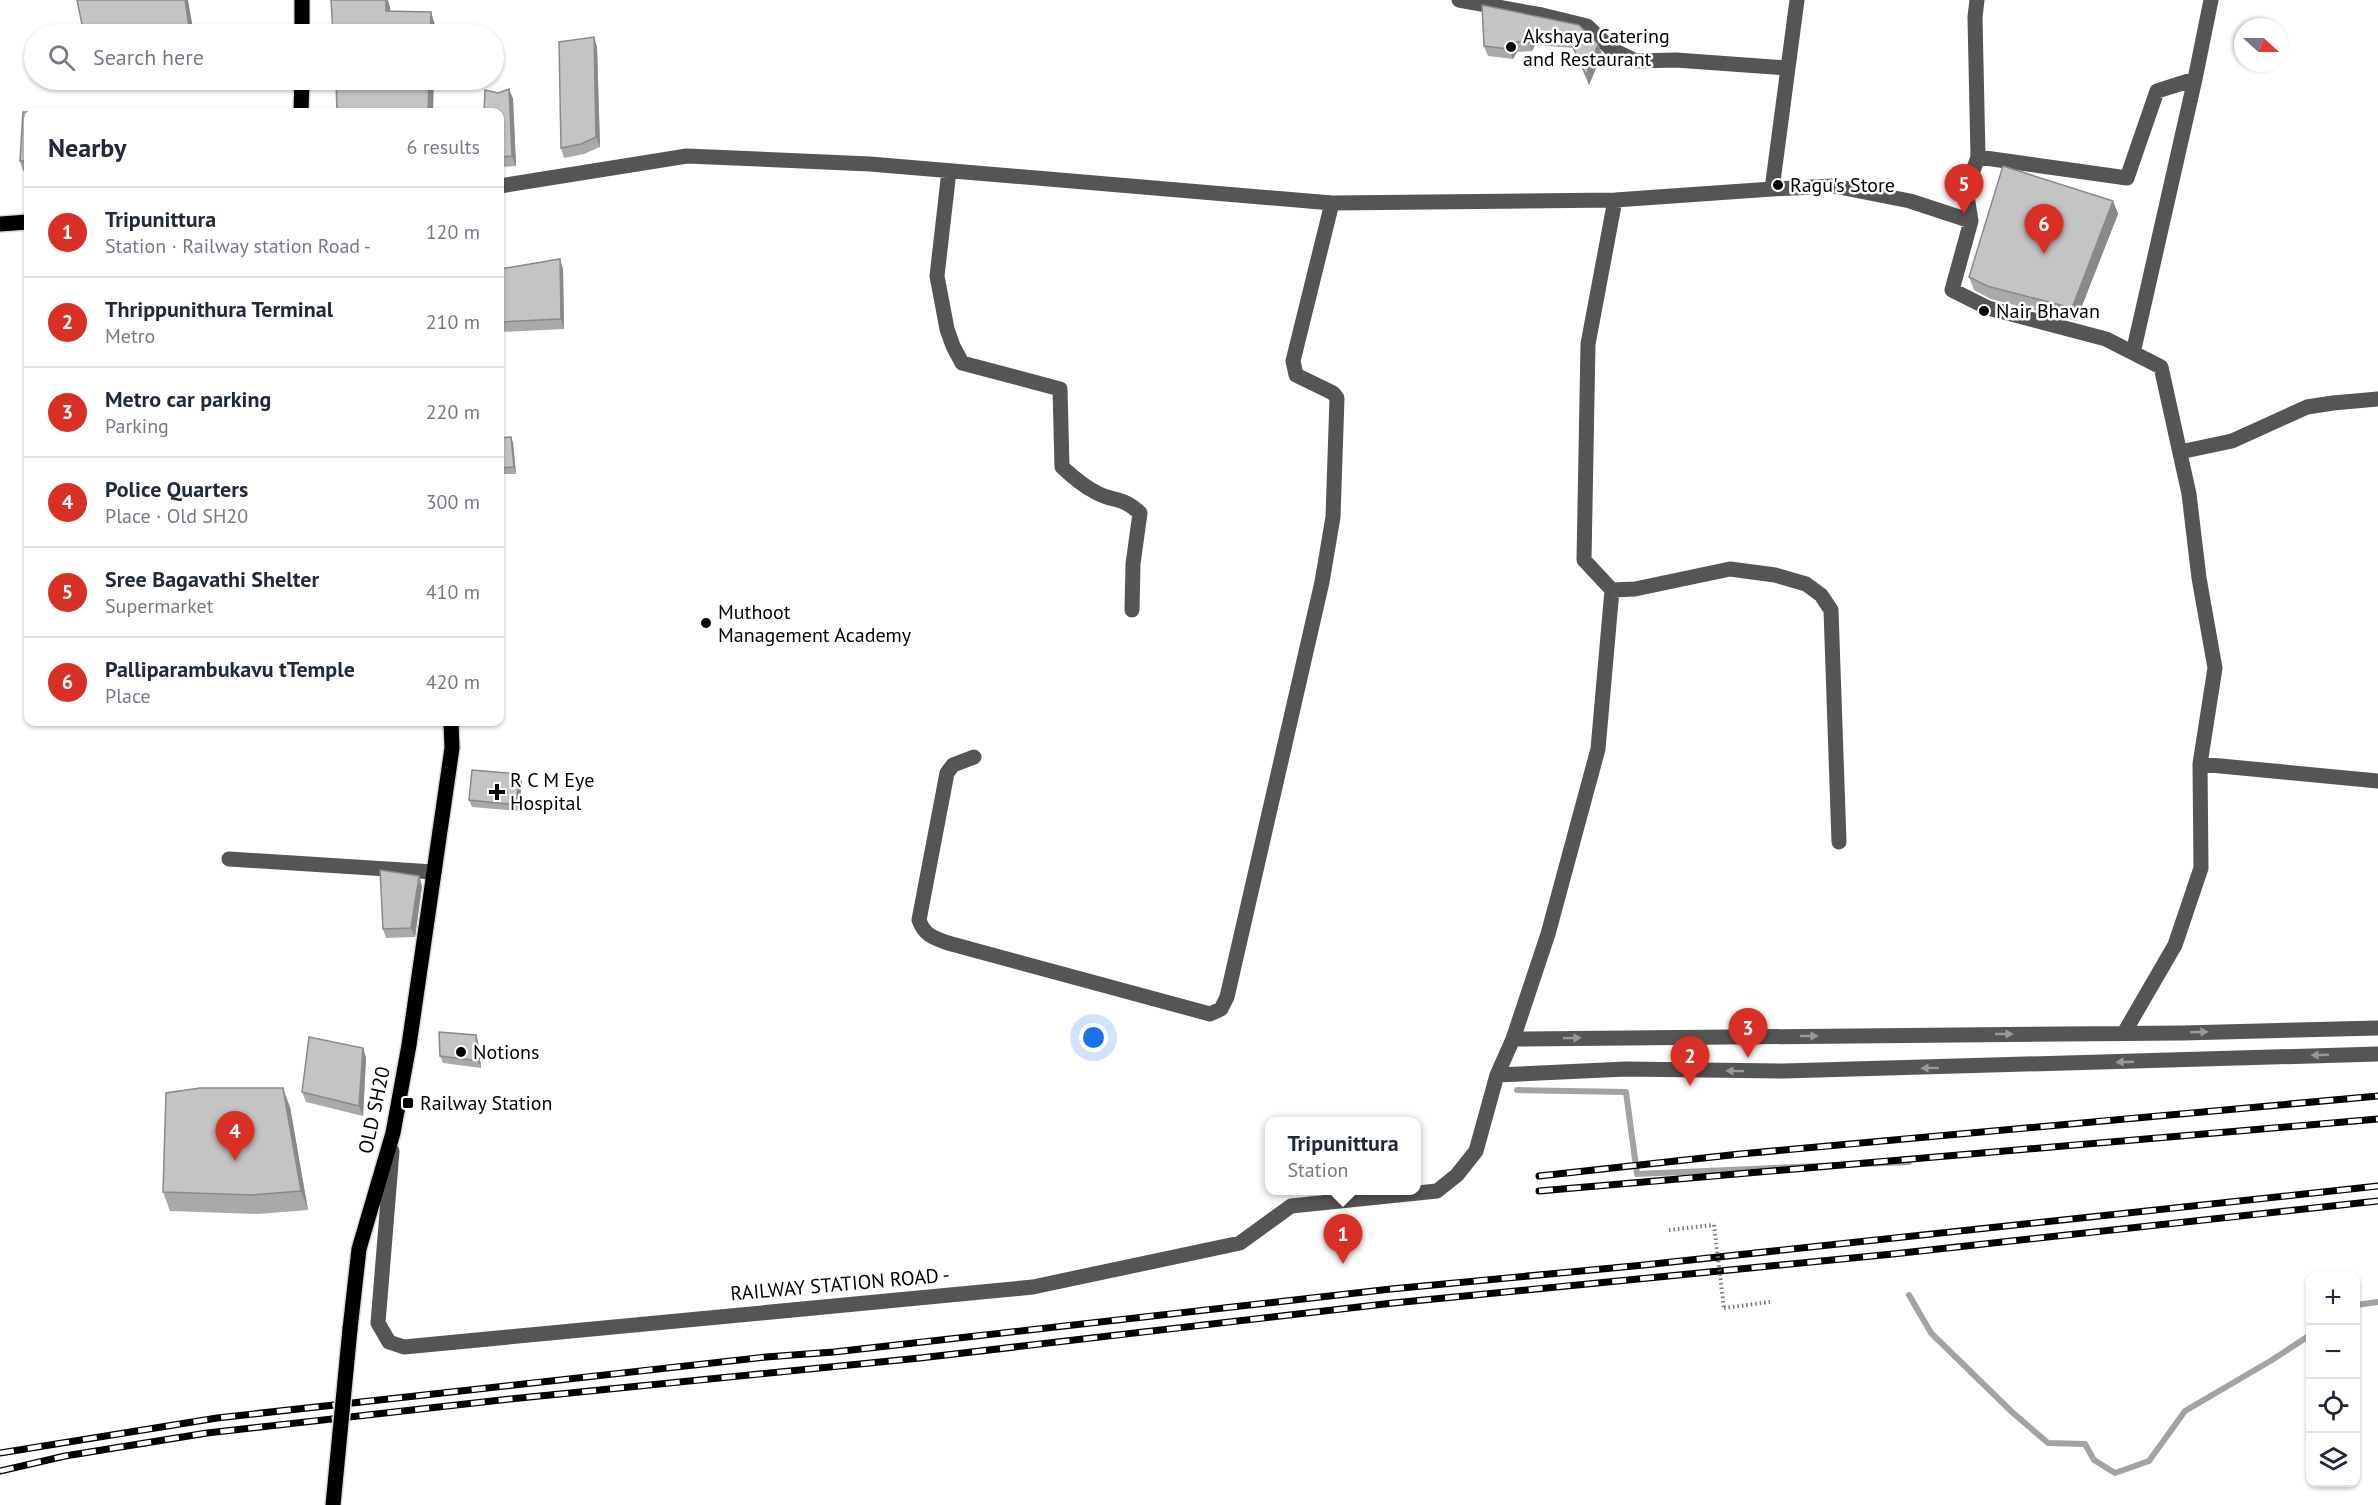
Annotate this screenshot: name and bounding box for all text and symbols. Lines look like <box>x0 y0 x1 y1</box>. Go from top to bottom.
north arrow <box>2234 18 2288 72</box>
place label: Akshaya Catering and Restaurant <box>1523 23 1670 72</box>
search box <box>24 24 504 90</box>
marker: Akshaya Catering and Restaurant <box>1504 40 1518 54</box>
icon: search <box>45 41 78 74</box>
text: Search here <box>93 43 204 71</box>
text: Nearby <box>48 131 126 164</box>
text: 6 results <box>407 134 480 160</box>
pin: 5 <box>1944 164 1984 214</box>
place label: Ragu's Store <box>1790 172 1895 198</box>
marker: Ragu's Store <box>1771 178 1785 192</box>
pin: 6 <box>2024 204 2064 254</box>
text: Tripunittura <box>105 205 216 233</box>
text: 1 <box>62 219 73 245</box>
text: 120 m <box>426 219 480 245</box>
text: Station · Railway station Road - <box>105 233 371 259</box>
text: Thrippunithura Terminal <box>105 295 333 323</box>
place label: Nair Bhavan <box>1996 298 2100 324</box>
marker: Nair Bhavan <box>1977 304 1991 318</box>
text: 2 <box>62 309 73 335</box>
text: 210 m <box>426 309 480 335</box>
text: Metro <box>105 323 155 349</box>
text: Metro car parking <box>105 385 271 413</box>
text: 3 <box>62 399 73 425</box>
text: 220 m <box>426 399 480 425</box>
text: Parking <box>105 413 169 439</box>
text: Police Quarters <box>105 475 248 503</box>
text: 4 <box>62 489 73 515</box>
text: 300 m <box>426 489 480 515</box>
text: Place · Old SH20 <box>105 503 248 529</box>
text: Sree Bagavathi Shelter <box>105 565 319 593</box>
text: 5 <box>62 579 73 605</box>
text: 410 m <box>426 579 480 605</box>
text: Supermarket <box>105 593 213 619</box>
place label: Muthoot Management Academy <box>718 599 912 648</box>
marker: Muthoot Management Academy <box>699 616 713 630</box>
text: Palliparambukavu tTemple <box>105 655 355 683</box>
text: 6 <box>62 669 73 695</box>
text: 420 m <box>426 669 480 695</box>
text: Place <box>105 683 151 709</box>
place label: R C M Eye Hospital <box>510 767 594 816</box>
marker: R C M Eye Hospital <box>488 783 506 801</box>
pin: 3 <box>1728 1008 1768 1058</box>
your location <box>1079 1023 1108 1052</box>
one-way arrow <box>2189 1028 2208 1037</box>
one-way arrow <box>1994 1029 2013 1039</box>
one-way arrow <box>1799 1031 1818 1040</box>
one-way arrow <box>1562 1033 1581 1043</box>
pin: 2 <box>1670 1036 1710 1086</box>
place label: Notions <box>473 1039 539 1065</box>
marker: Notions <box>454 1045 468 1059</box>
one-way arrow <box>2310 1051 2329 1060</box>
one-way arrow <box>2115 1058 2134 1067</box>
one-way arrow <box>1920 1063 1939 1073</box>
street label: OLD SH20 <box>352 1064 396 1156</box>
one-way arrow <box>1725 1066 1744 1075</box>
place label: Railway Station <box>420 1090 553 1116</box>
marker: Railway Station <box>401 1096 415 1110</box>
pin: 4 <box>216 1112 254 1161</box>
popup <box>1265 1117 1421 1195</box>
text: Tripunittura <box>1287 1129 1399 1157</box>
text: Station <box>1287 1157 1349 1183</box>
pin: 1 <box>1324 1214 1362 1264</box>
street label: RAILWAY STATION ROAD - <box>729 1261 951 1307</box>
map controls <box>2306 1271 2360 1487</box>
button: + <box>2306 1271 2360 1325</box>
button: − <box>2306 1325 2360 1379</box>
button: locate <box>2306 1379 2360 1433</box>
button: layers <box>2306 1433 2360 1487</box>

